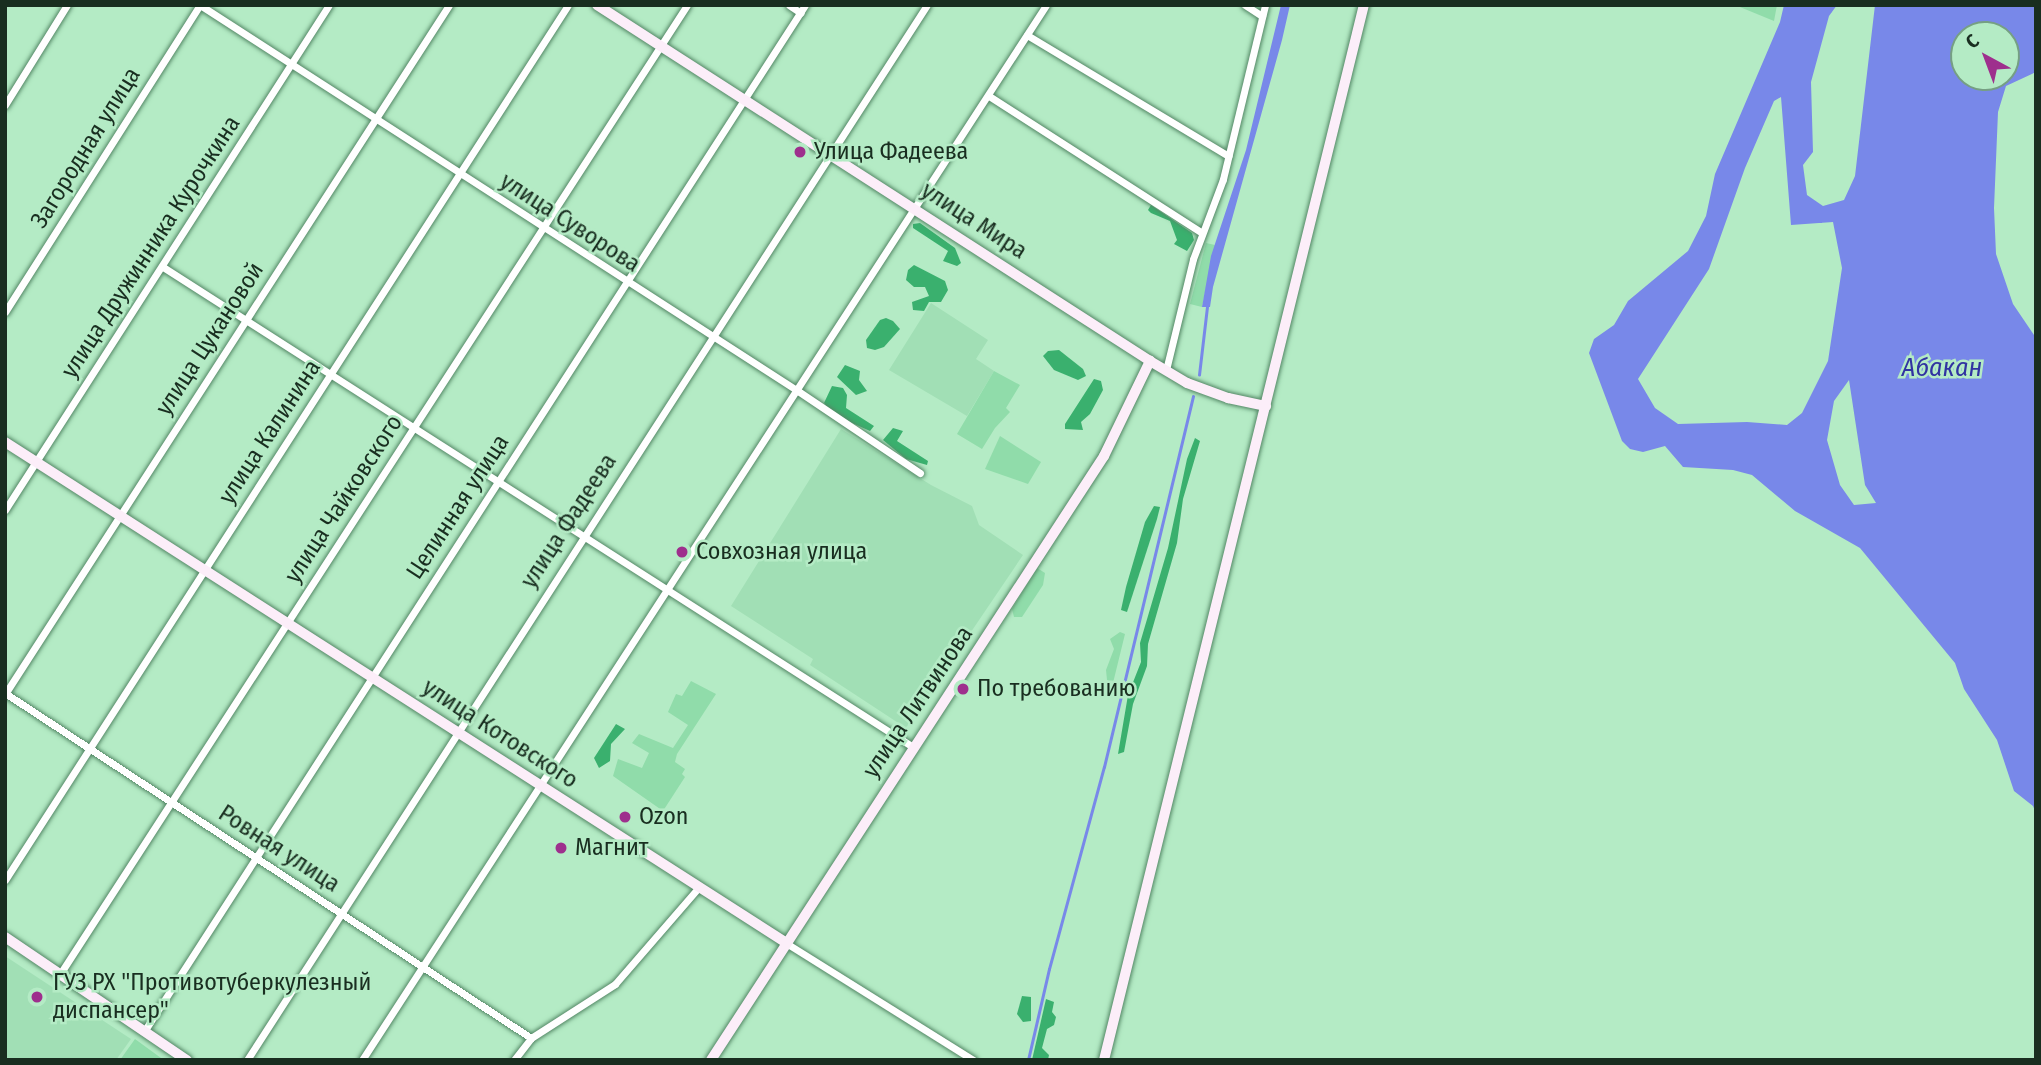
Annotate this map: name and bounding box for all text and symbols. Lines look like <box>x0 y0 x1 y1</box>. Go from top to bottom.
north arrow <box>1950 21 2020 91</box>
text: С <box>1961 29 1984 53</box>
street label: Загородная улица <box>25 62 147 234</box>
street label: улица Дружинника Курочкина <box>55 111 247 383</box>
place label: Улица Фадеева <box>814 138 968 166</box>
marker: Улица Фадеева <box>792 144 808 160</box>
street label: улица Суворова <box>495 167 645 279</box>
street label: улица Мира <box>916 176 1032 266</box>
street label: улица Цукановой <box>150 257 270 421</box>
water label: Абакан <box>1902 352 1982 384</box>
street label: улица Калинина <box>213 355 327 509</box>
street label: улица Чайковского <box>279 410 409 588</box>
street label: Целинная улица <box>401 429 515 585</box>
street label: улица Фадеева <box>515 448 623 594</box>
place label: Совхозная улица <box>696 538 867 566</box>
marker: Совхозная улица <box>674 544 690 560</box>
street label: улица Литвинова <box>857 621 979 783</box>
street label: улица Котовского <box>417 673 583 795</box>
place label: По требованию <box>977 675 1135 703</box>
marker: По требованию <box>955 681 971 697</box>
street label: Ровная улица <box>213 799 345 899</box>
place label: Ozon <box>639 803 688 831</box>
marker: Ozon <box>617 809 633 825</box>
place label: Магнит <box>575 834 649 862</box>
marker: Магнит <box>553 840 569 856</box>
place label: ГУЗ РХ "Противотуберкулезный диспансер" <box>53 969 371 1025</box>
marker: ГУЗ РХ "Противотуберкулезный диспансер" <box>27 987 47 1007</box>

